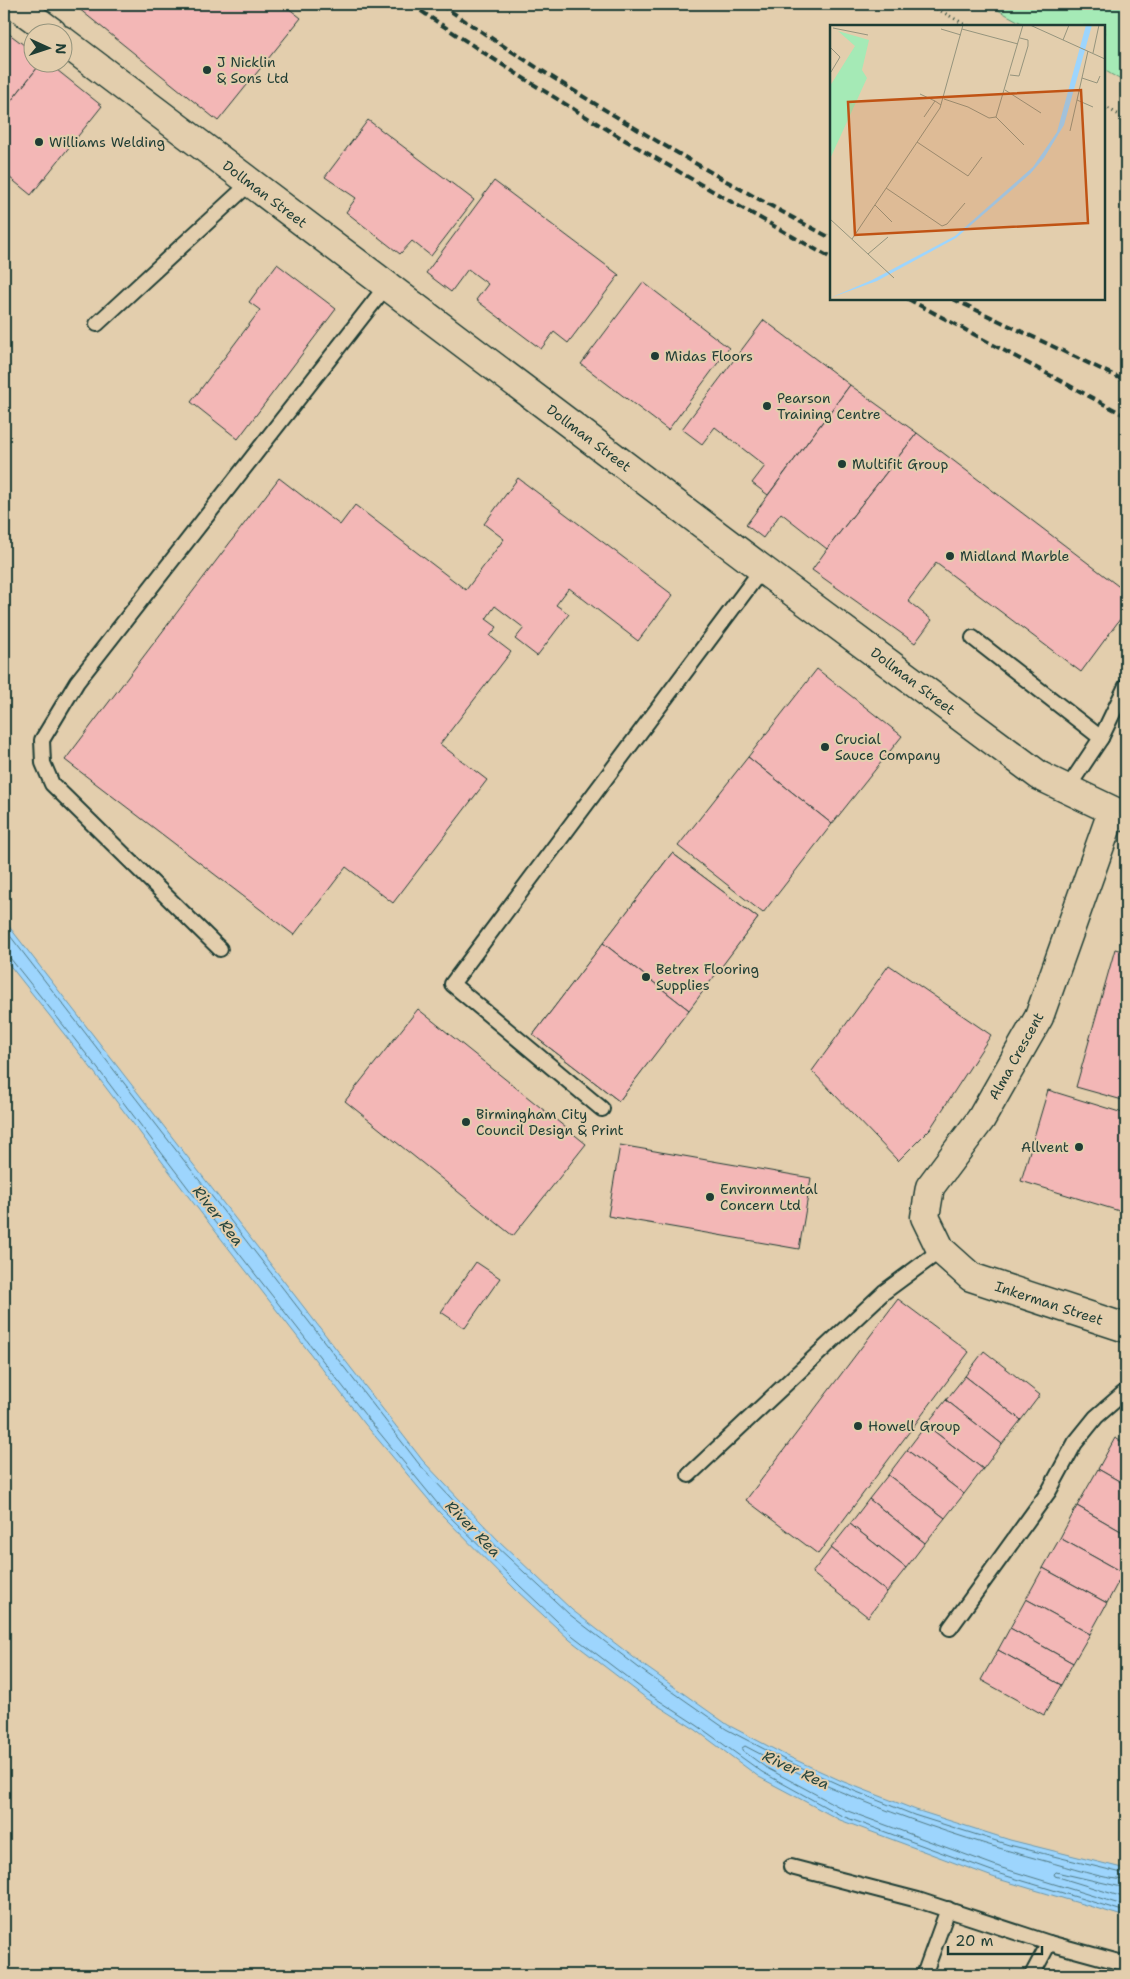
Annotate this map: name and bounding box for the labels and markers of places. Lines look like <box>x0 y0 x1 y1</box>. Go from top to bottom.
place label: J Nicklin & Sons Ltd <box>217 53 289 87</box>
marker: J Nicklin & Sons Ltd <box>201 64 213 76</box>
place label: Williams Welding <box>49 133 165 151</box>
marker: Williams Welding <box>33 136 45 148</box>
place label: Midas Floors <box>665 347 753 365</box>
marker: Midas Floors <box>649 350 661 362</box>
place label: Pearson Training Centre <box>777 389 881 423</box>
marker: Pearson Training Centre <box>761 400 773 412</box>
place label: Multifit Group <box>852 455 948 473</box>
marker: Multifit Group <box>836 458 848 470</box>
place label: Midland Marble <box>960 547 1070 565</box>
marker: Midland Marble <box>944 550 956 562</box>
place label: Crucial Sauce Company <box>835 730 941 764</box>
marker: Crucial Sauce Company <box>819 741 831 753</box>
place label: Betrex Flooring Supplies <box>656 960 759 994</box>
marker: Betrex Flooring Supplies <box>640 971 652 983</box>
place label: Birmingham City Council Design & Print <box>476 1105 624 1139</box>
marker: Birmingham City Council Design & Print <box>460 1116 472 1128</box>
place label: Allvent <box>1021 1138 1069 1156</box>
marker: Allvent <box>1073 1141 1085 1153</box>
place label: Environmental Concern Ltd <box>720 1180 819 1214</box>
marker: Environmental Concern Ltd <box>704 1191 716 1203</box>
place label: Howell Group <box>868 1417 960 1435</box>
marker: Howell Group <box>852 1420 864 1432</box>

